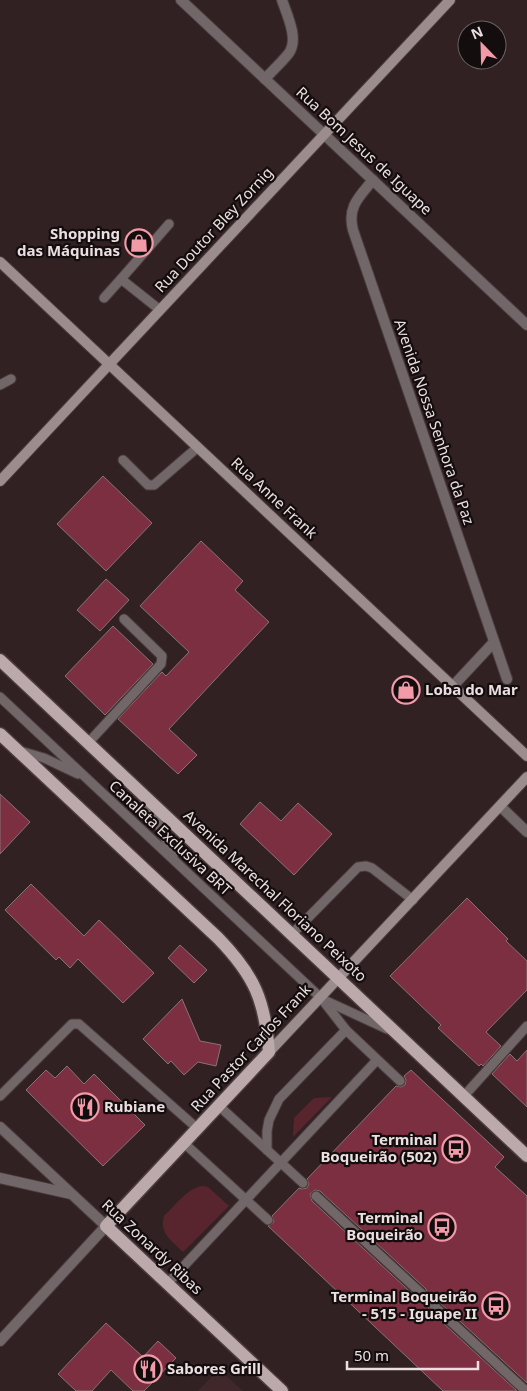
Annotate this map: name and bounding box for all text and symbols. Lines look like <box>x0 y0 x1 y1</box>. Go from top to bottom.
north arrow <box>457 20 507 70</box>
text: N <box>468 22 486 44</box>
street label: Rua Bom Jesus de Iguape <box>292 82 437 219</box>
street label: Rua Doutor Bley Zornig <box>150 162 277 296</box>
place label: Shopping das Máquinas <box>17 223 120 260</box>
shop icon: Shopping das Máquinas <box>124 228 154 258</box>
street label: Avenida Nossa Senhora da Paz <box>390 316 480 527</box>
street label: Rua Anne Frank <box>227 452 322 542</box>
shop icon: Loba do Mar <box>391 675 421 705</box>
place label: Loba do Mar <box>425 679 518 699</box>
street label: Canaleta Exclusiva BRT <box>105 775 237 900</box>
street label: Avenida Marechal Floriano Peixoto <box>180 805 372 986</box>
street label: Rua Pastor Carlos Frank <box>186 979 315 1115</box>
restaurant icon: Rubiane <box>70 1092 100 1122</box>
place label: Rubiane <box>104 1096 165 1116</box>
place label: Terminal Boqueirão (502) <box>320 1129 437 1166</box>
bus stop icon: Terminal Boqueirão (502) <box>441 1134 471 1164</box>
street label: Rua Zonardy Ribas <box>98 1194 207 1298</box>
place label: Terminal Boqueirão <box>346 1207 423 1244</box>
bus stop icon: Terminal Boqueirão <box>427 1212 457 1242</box>
place label: Terminal Boqueirão - 515 - Iguape II <box>331 1286 477 1323</box>
bus stop icon: Terminal Boqueirão - 515 - Iguape II <box>481 1291 511 1321</box>
scale bar <box>347 1338 478 1370</box>
text: 50 m <box>354 1345 389 1365</box>
restaurant icon: Sabores Grill <box>133 1354 163 1384</box>
place label: Sabores Grill <box>167 1358 261 1378</box>

